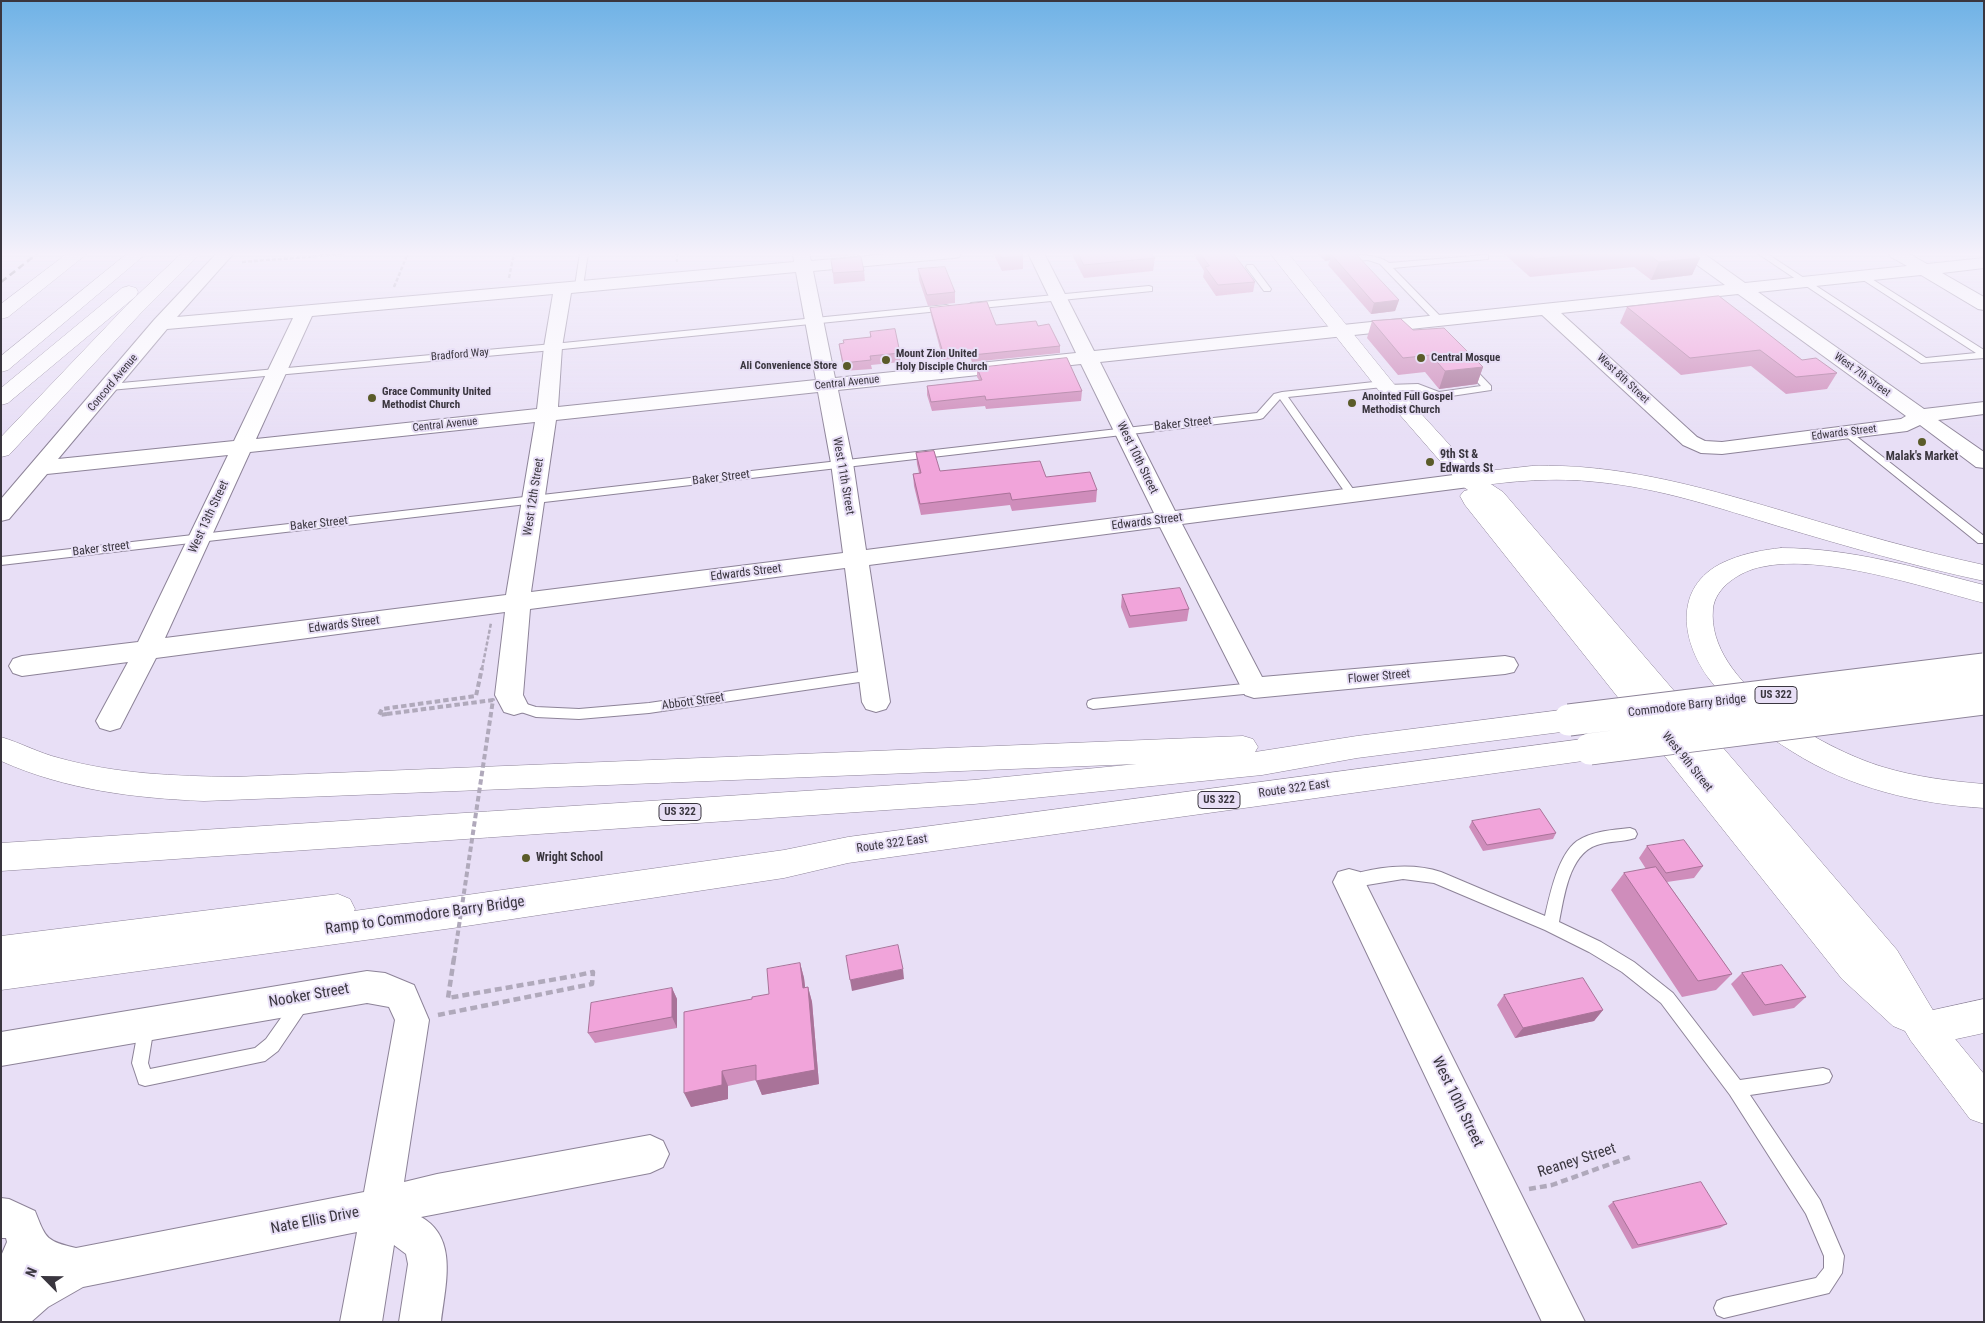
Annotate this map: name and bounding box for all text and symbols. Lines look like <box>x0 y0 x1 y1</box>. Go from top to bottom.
street label: Bradford Way <box>430 346 490 364</box>
place label: Mount Zion United Holy Disciple Church <box>896 347 987 373</box>
street label: West 7th Street <box>1831 350 1893 400</box>
place label: Central Mosque <box>1431 351 1500 365</box>
street label: Concord Avenue <box>85 352 141 414</box>
marker: Central Mosque <box>1415 352 1427 364</box>
street label: West 8th Street <box>1594 352 1652 406</box>
marker: Mount Zion United Holy Disciple Church <box>880 354 892 366</box>
place label: Ali Convenience Store <box>740 359 837 373</box>
marker: Ali Convenience Store <box>841 360 853 372</box>
street label: Central Avenue <box>814 373 880 393</box>
place label: Grace Community United Methodist Church <box>382 385 491 411</box>
place label: Anointed Full Gospel Methodist Church <box>1362 390 1453 416</box>
marker: Grace Community United Methodist Church <box>366 392 378 404</box>
marker: Anointed Full Gospel Methodist Church <box>1346 397 1358 409</box>
street label: Baker Street <box>1154 414 1212 434</box>
street label: Central Avenue <box>412 415 478 435</box>
street label: West 10th Street <box>1113 420 1161 496</box>
street label: Edwards Street <box>1811 422 1877 444</box>
street label: West 11th Street <box>829 436 857 516</box>
marker: Malak's Market <box>1916 436 1928 448</box>
place label: 9th St & Edwards St <box>1440 448 1493 476</box>
place label: Malak's Market <box>1886 450 1958 464</box>
marker: 9th St & Edwards St <box>1424 456 1436 468</box>
street label: West 12th Street <box>521 457 547 537</box>
street label: Baker Street <box>691 467 751 489</box>
street label: West 13th Street <box>186 478 232 556</box>
street label: Edwards Street <box>1111 511 1183 533</box>
street label: Baker Street <box>290 514 348 534</box>
street label: Baker street <box>72 538 130 560</box>
street label: Edwards Street <box>710 562 782 584</box>
street label: Edwards Street <box>308 614 380 636</box>
street label: Flower Street <box>1347 667 1411 687</box>
road number: US 322 <box>1755 686 1797 704</box>
street label: Abbott Street <box>661 691 725 713</box>
street label: Commodore Barry Bridge <box>1627 692 1747 720</box>
street label: West 9th Street <box>1659 729 1715 795</box>
street label: Route 322 East <box>1258 777 1330 801</box>
road number: US 322 <box>1198 792 1240 808</box>
road number: US 322 <box>659 804 701 820</box>
street label: Route 322 East <box>856 832 928 856</box>
place label: Wright School <box>536 851 603 865</box>
marker: Wright School <box>520 852 532 864</box>
street label: Ramp to Commodore Barry Bridge <box>324 893 526 939</box>
street label: Nooker Street <box>267 980 351 1012</box>
street label: West 10th Street <box>1427 1054 1487 1150</box>
street label: Reaney Street <box>1536 1140 1618 1182</box>
street label: Nate Ellis Drive <box>269 1204 361 1238</box>
north arrow <box>20 1253 70 1303</box>
text: N <box>22 1265 40 1279</box>

